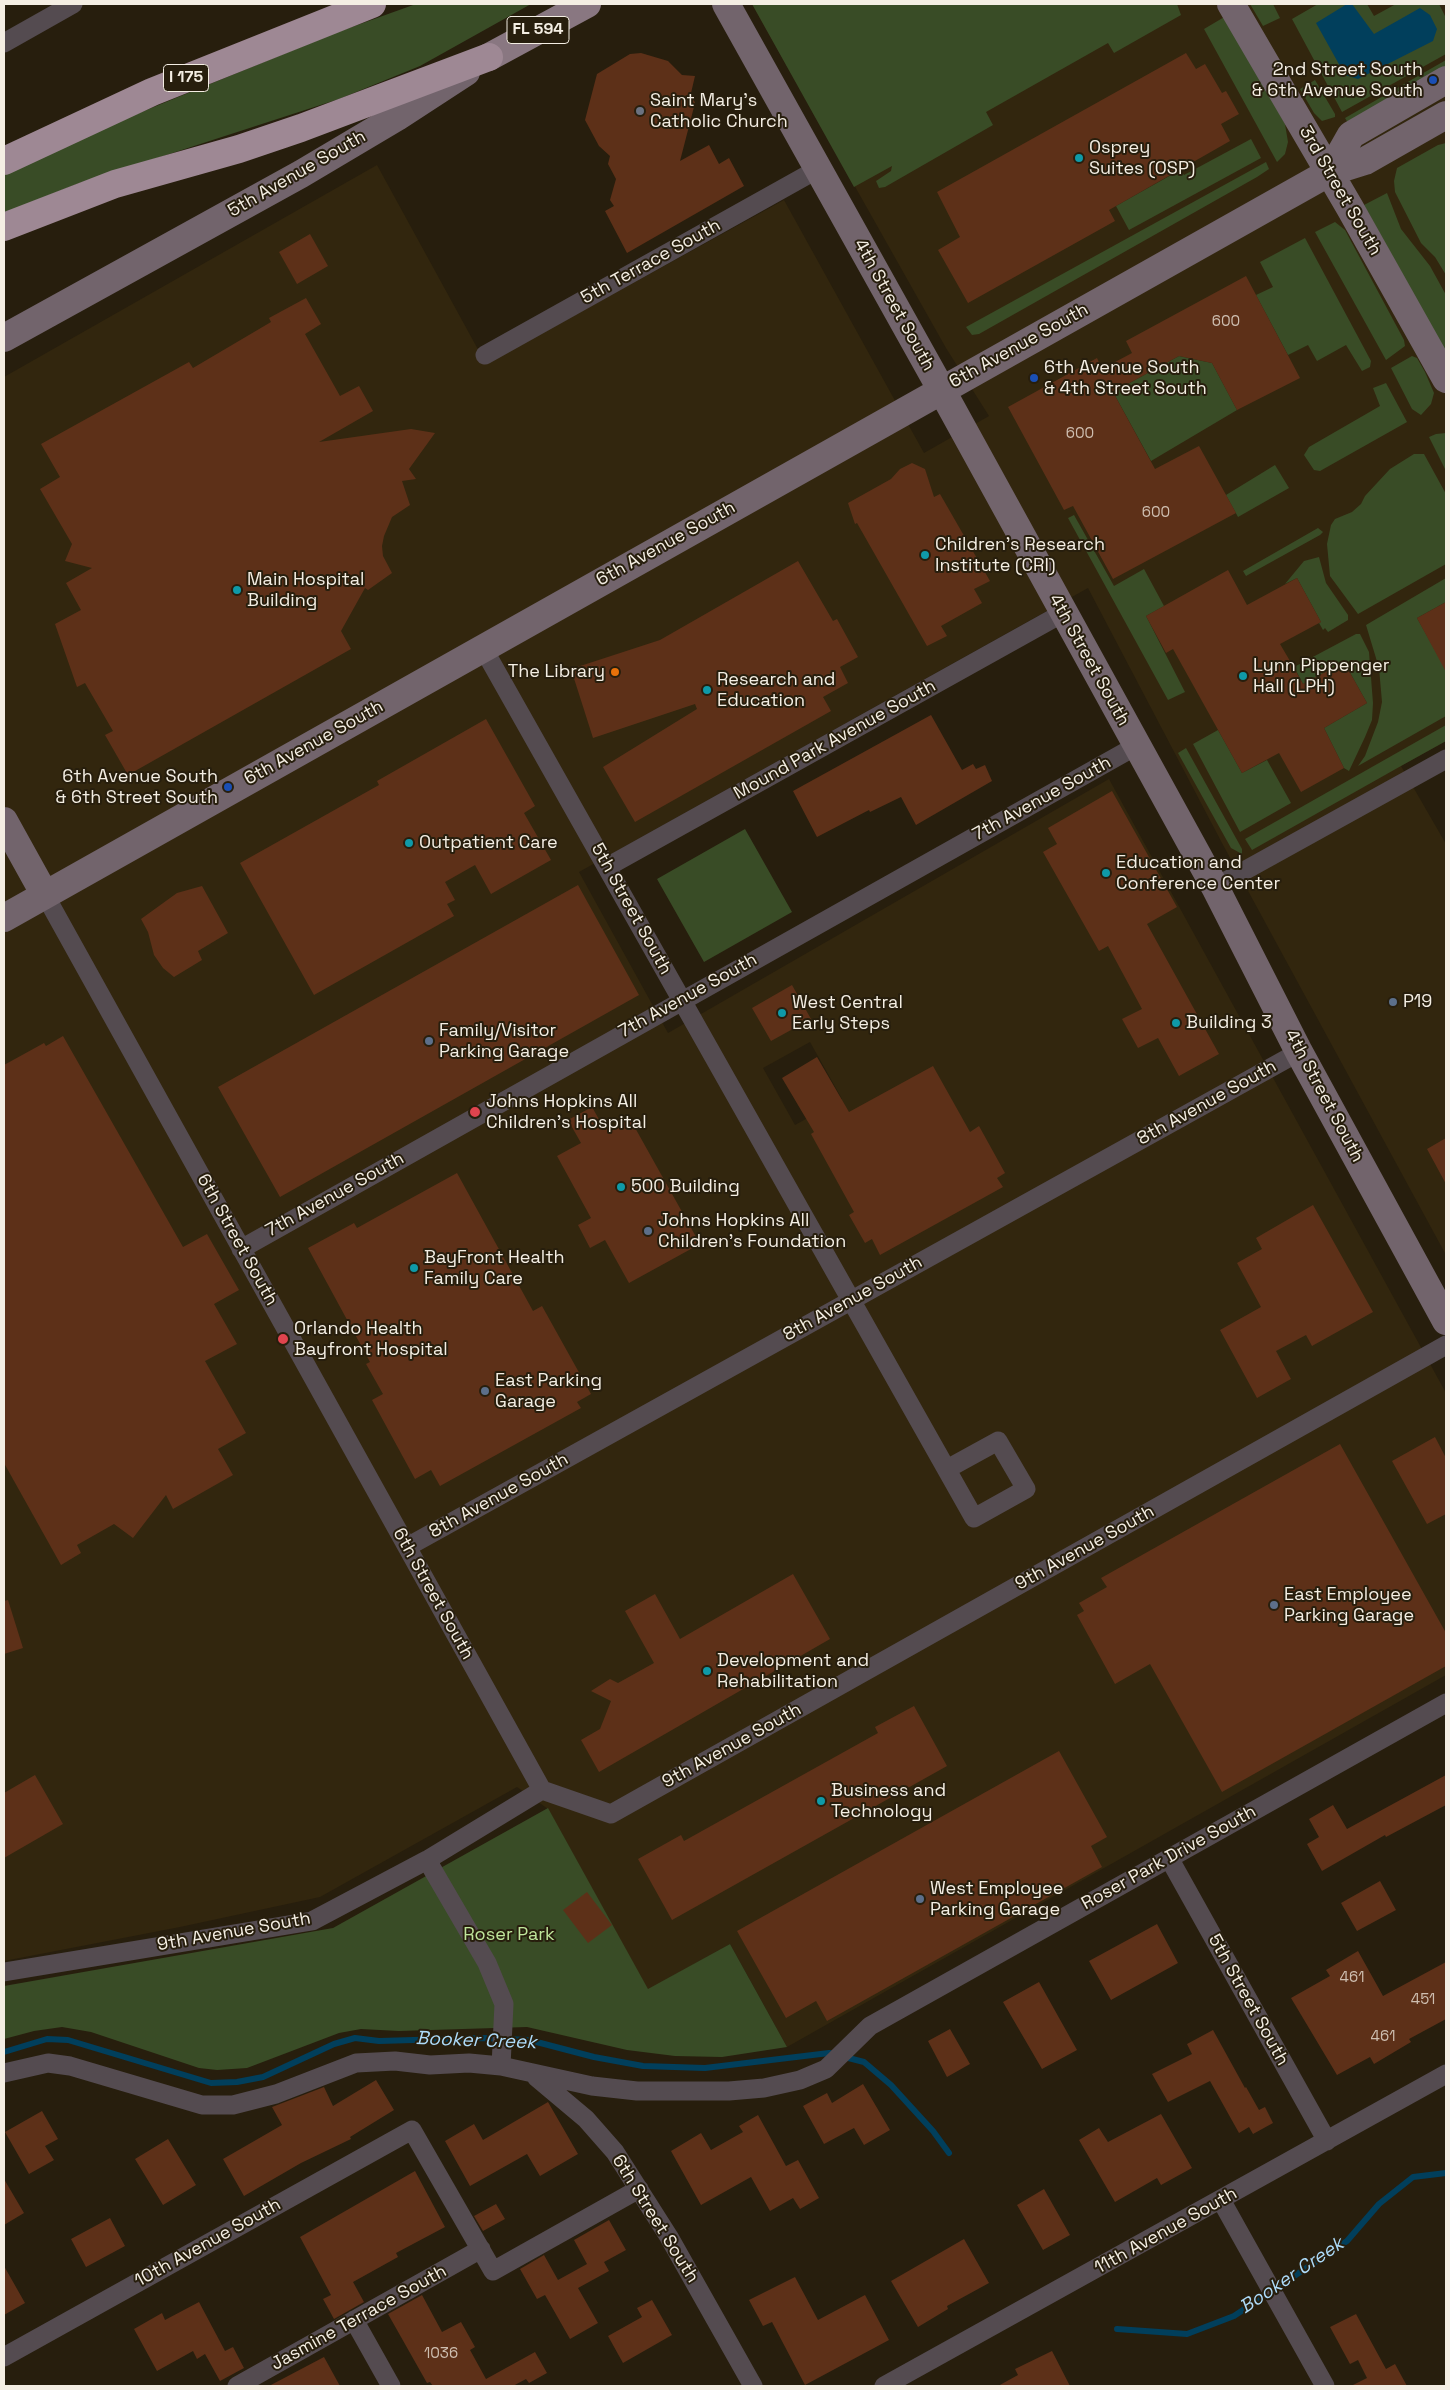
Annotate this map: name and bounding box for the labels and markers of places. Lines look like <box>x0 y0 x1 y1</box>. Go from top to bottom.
place label: 2nd Street South & 6th Avenue South <box>1252 59 1423 102</box>
marker: 2nd Street South & 6th Avenue South <box>1427 74 1439 86</box>
place label: Saint Mary's Catholic Church <box>650 90 788 132</box>
marker: Saint Mary's Catholic Church <box>634 105 646 117</box>
place label: Osprey Suites (OSP) <box>1089 137 1195 180</box>
marker: Osprey Suites (OSP) <box>1073 152 1085 164</box>
place label: 6th Avenue South & 4th Street South <box>1044 357 1207 399</box>
marker: 6th Avenue South & 4th Street South <box>1028 372 1040 384</box>
place label: Children's Research Institute (CRI) <box>935 534 1105 576</box>
marker: Children's Research Institute (CRI) <box>919 549 931 561</box>
place label: Main Hospital Building <box>247 569 364 612</box>
marker: Main Hospital Building <box>231 584 243 596</box>
place label: Lynn Pippenger Hall (LPH) <box>1253 655 1390 698</box>
place label: The Library <box>508 661 605 683</box>
marker: The Library <box>609 666 621 678</box>
place label: Research and Education <box>717 669 835 712</box>
marker: Lynn Pippenger Hall (LPH) <box>1237 670 1249 682</box>
marker: Research and Education <box>701 684 713 696</box>
place label: 6th Avenue South & 6th Street South <box>55 766 218 809</box>
marker: 6th Avenue South & 6th Street South <box>222 781 234 793</box>
place label: Outpatient Care <box>419 832 558 854</box>
marker: Outpatient Care <box>403 837 415 849</box>
place label: Education and Conference Center <box>1116 852 1280 894</box>
marker: Education and Conference Center <box>1100 867 1112 879</box>
place label: P19 <box>1403 991 1432 1013</box>
place label: West Central Early Steps <box>792 992 903 1034</box>
marker: P19 <box>1387 996 1399 1008</box>
marker: West Central Early Steps <box>776 1007 788 1019</box>
place label: Building 3 <box>1186 1012 1272 1034</box>
marker: Building 3 <box>1170 1017 1182 1029</box>
place label: Family/Visitor Parking Garage <box>439 1020 569 1062</box>
marker: Family/Visitor Parking Garage <box>423 1035 435 1047</box>
place label: Johns Hopkins All Children's Hospital <box>486 1091 647 1134</box>
marker: Johns Hopkins All Children's Hospital <box>468 1105 482 1119</box>
place label: 500 Building <box>631 1176 740 1198</box>
marker: 500 Building <box>615 1181 627 1193</box>
place label: Johns Hopkins All Children’s Foundation <box>658 1210 846 1252</box>
marker: Johns Hopkins All Children’s Foundation <box>642 1225 654 1237</box>
place label: BayFront Health Family Care <box>424 1247 565 1290</box>
marker: BayFront Health Family Care <box>408 1262 420 1274</box>
place label: Orlando Health Bayfront Hospital <box>294 1318 448 1360</box>
marker: Orlando Health Bayfront Hospital <box>276 1332 290 1346</box>
place label: East Parking Garage <box>495 1370 602 1412</box>
marker: East Parking Garage <box>479 1385 491 1397</box>
place label: East Employee Parking Garage <box>1284 1584 1414 1626</box>
marker: East Employee Parking Garage <box>1268 1599 1280 1611</box>
place label: Development and Rehabilitation <box>717 1650 869 1692</box>
marker: Development and Rehabilitation <box>701 1665 713 1677</box>
place label: Business and Technology <box>831 1780 946 1822</box>
marker: Business and Technology <box>815 1795 827 1807</box>
place label: West Employee Parking Garage <box>930 1878 1063 1920</box>
marker: West Employee Parking Garage <box>914 1893 926 1905</box>

